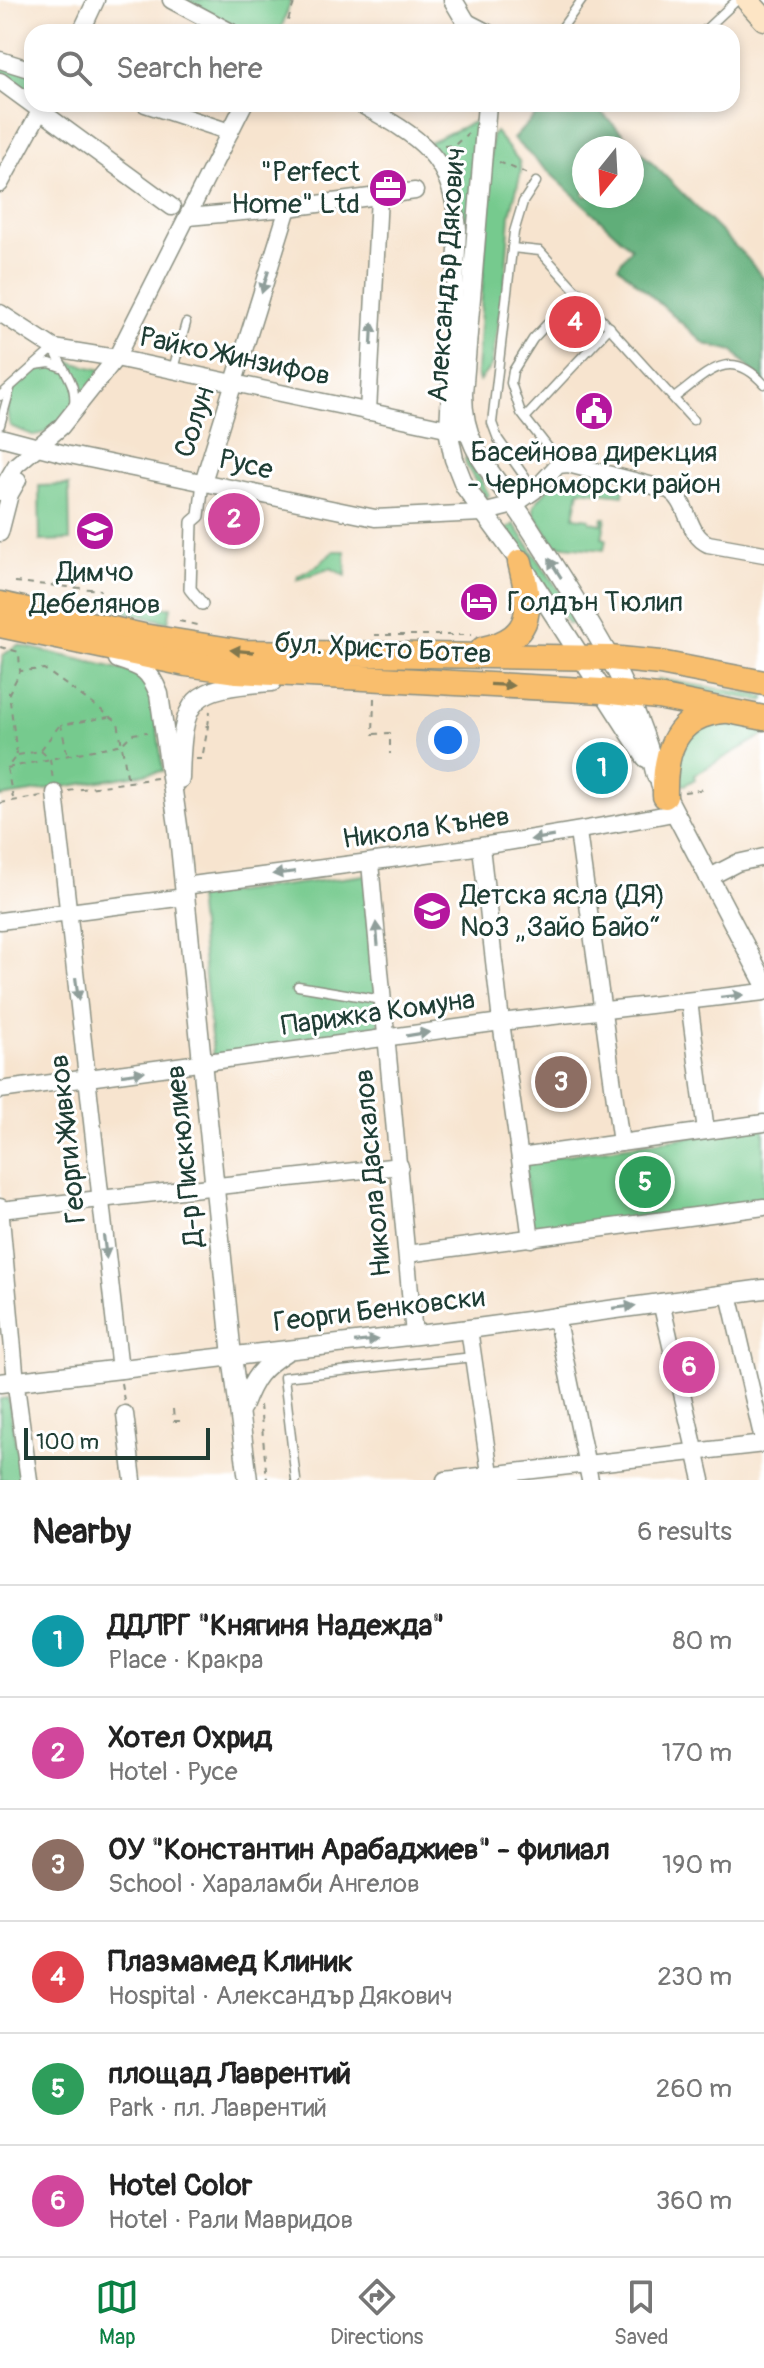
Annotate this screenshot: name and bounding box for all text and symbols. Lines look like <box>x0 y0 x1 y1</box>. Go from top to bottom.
search box <box>24 24 740 112</box>
icon: search <box>52 46 96 90</box>
text: Search here <box>116 50 263 87</box>
north arrow <box>572 136 644 208</box>
street label: Александър Дякович <box>421 146 473 404</box>
place label: "Perfect Home" Ltd <box>231 155 361 222</box>
office icon: "Perfect Home" Ltd <box>367 167 409 209</box>
one-way arrow <box>258 271 271 295</box>
pin: 4 <box>549 292 601 352</box>
street label: Райко Жинзифов <box>137 320 333 394</box>
one-way arrow <box>366 321 379 346</box>
street label: Солун <box>167 382 223 462</box>
public building icon: Басейнова дирекция - Черноморски район <box>573 390 615 432</box>
place label: Басейнова дирекция - Черноморски район <box>467 435 721 502</box>
street label: Русе <box>216 442 276 488</box>
pin: 2 <box>208 489 260 549</box>
school or university icon: Димчо Дебелянов <box>74 510 116 552</box>
place label: Димчо Дебелянов <box>28 555 161 622</box>
one-way arrow <box>548 557 562 579</box>
hotel icon: Голдън Тюлип <box>458 581 500 623</box>
place label: Голдън Тюлип <box>507 585 683 620</box>
street label: бул. Христо Ботев <box>273 626 493 672</box>
one-way arrow <box>230 644 255 657</box>
one-way arrow <box>490 679 515 692</box>
your location <box>428 720 468 760</box>
pin: 1 <box>576 738 628 798</box>
street label: Никола Кънев <box>340 799 512 857</box>
one-way arrow <box>529 832 554 845</box>
one-way arrow <box>271 867 296 880</box>
place label: Детска ясла (ДЯ) №3 „Зайо Байо“ <box>459 878 665 945</box>
school or university icon: Детска ясла (ДЯ) №3 „Зайо Байо“ <box>411 890 453 932</box>
one-way arrow <box>370 921 383 946</box>
one-way arrow <box>71 977 84 1002</box>
street label: Парижка Комуна <box>279 982 477 1044</box>
one-way arrow <box>720 989 745 1002</box>
one-way arrow <box>406 1028 431 1040</box>
pin: 3 <box>535 1052 587 1112</box>
street label: Георги Живков <box>42 1053 94 1225</box>
street label: Д-р Пискюлиев <box>158 1063 212 1250</box>
one-way arrow <box>121 1066 146 1079</box>
street label: Никола Даскалов <box>346 1068 400 1278</box>
pin: 5 <box>619 1152 671 1212</box>
one-way arrow <box>99 1235 112 1260</box>
street label: Георги Бенковски <box>271 1280 487 1340</box>
one-way arrow <box>612 1300 637 1313</box>
one-way arrow <box>354 1334 379 1347</box>
pin: 6 <box>663 1337 715 1397</box>
scale bar <box>24 1424 210 1460</box>
text: 100 m <box>36 1428 99 1456</box>
text: Nearby <box>32 1511 131 1554</box>
text: 6 results <box>637 1516 732 1548</box>
text: ДДЛРГ "Княгиня Надежда" <box>108 1607 445 1644</box>
text: 1 <box>53 1625 63 1657</box>
text: 80 m <box>672 1625 732 1657</box>
text: Place · Кракра <box>108 1644 263 1676</box>
text: Хотел Охрид <box>108 1719 272 1756</box>
text: 2 <box>51 1737 65 1769</box>
text: 170 m <box>662 1737 732 1769</box>
text: Hotel · Русе <box>108 1756 238 1788</box>
text: ОУ "Константин Арабаджиев" - филиал <box>108 1831 610 1868</box>
text: 3 <box>51 1849 65 1881</box>
text: 190 m <box>662 1849 732 1881</box>
text: School · Хараламби Ангелов <box>108 1868 420 1900</box>
text: Плазмамед Клиник <box>108 1943 353 1980</box>
text: 4 <box>50 1961 66 1993</box>
text: 230 m <box>657 1961 732 1993</box>
text: Hospital · Александър Дякович <box>108 1980 453 2012</box>
text: площад Лаврентий <box>108 2055 351 2092</box>
text: 5 <box>51 2073 65 2105</box>
text: 260 m <box>656 2073 732 2105</box>
text: Park · пл. Лаврентий <box>108 2092 327 2124</box>
text: Hotel Color <box>108 2167 252 2204</box>
text: 6 <box>50 2185 66 2217</box>
text: 360 m <box>656 2185 732 2217</box>
text: Hotel · Рали Мавридов <box>108 2204 353 2236</box>
tab: Map <box>95 2275 139 2351</box>
tab: Directions <box>330 2275 423 2351</box>
tab: Saved <box>614 2275 669 2351</box>

